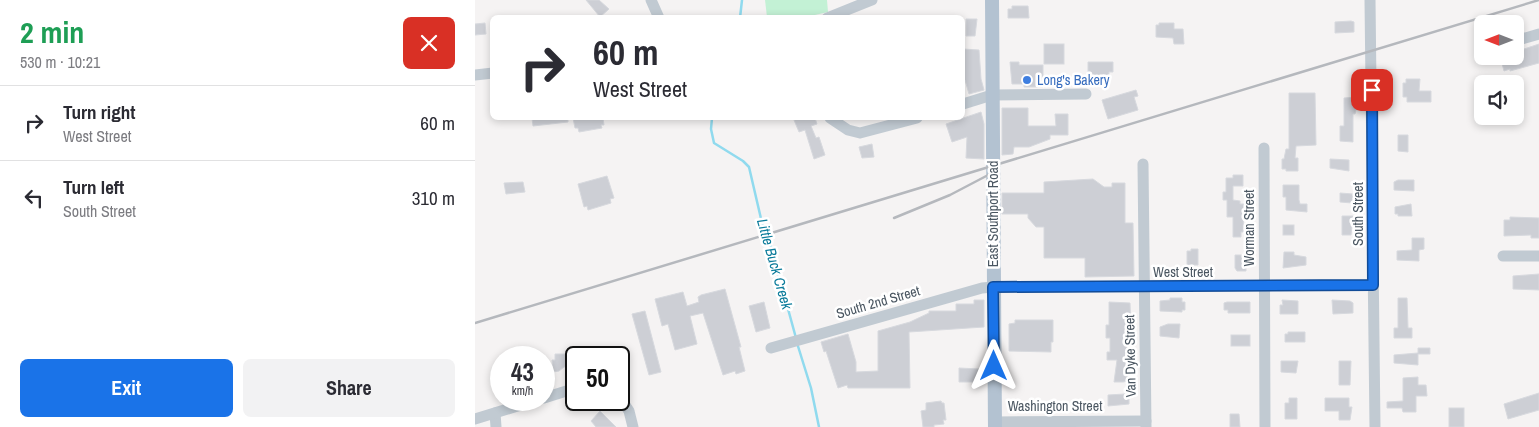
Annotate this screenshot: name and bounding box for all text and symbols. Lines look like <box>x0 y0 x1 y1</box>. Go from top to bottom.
text: 2 min <box>20 12 84 52</box>
north arrow <box>1474 15 1524 65</box>
map controls <box>1474 15 1524 125</box>
button: close <box>403 17 455 69</box>
text: 60 m <box>593 29 658 76</box>
icon: right <box>510 35 575 100</box>
text: 530 m · 10:21 <box>20 51 100 73</box>
pin <box>1351 69 1393 111</box>
place label: Long's Bakery <box>1037 71 1110 89</box>
text: West Street <box>593 74 687 104</box>
marker: Long's Bakery <box>1021 74 1033 86</box>
button: sound <box>1474 75 1524 125</box>
icon: arrive <box>1358 76 1386 104</box>
text: Turn right <box>63 99 135 125</box>
icon: right <box>20 109 48 137</box>
text: 60 m <box>420 110 455 136</box>
text: West Street <box>63 125 131 147</box>
street label: East Southport Road <box>984 161 1002 267</box>
text: Turn left <box>63 174 124 200</box>
street label: South Street <box>1349 182 1367 246</box>
icon: left <box>20 184 48 212</box>
text: 310 m <box>412 185 455 211</box>
street label: Worman Street <box>1240 190 1258 267</box>
text: South Street <box>63 200 136 222</box>
water label: Little Buck Creek <box>752 216 798 313</box>
street label: West Street <box>1153 263 1213 281</box>
street label: South 2nd Street <box>834 281 922 323</box>
street label: Van Dyke Street <box>1120 314 1140 398</box>
position arrow <box>967 339 1019 391</box>
speed limit sign: 50 <box>565 346 630 411</box>
text: 43 <box>511 355 534 389</box>
button: Exit <box>20 359 233 417</box>
button: Share <box>243 359 455 417</box>
text: km/h <box>512 383 533 399</box>
street label: Washington Street <box>1008 397 1102 415</box>

